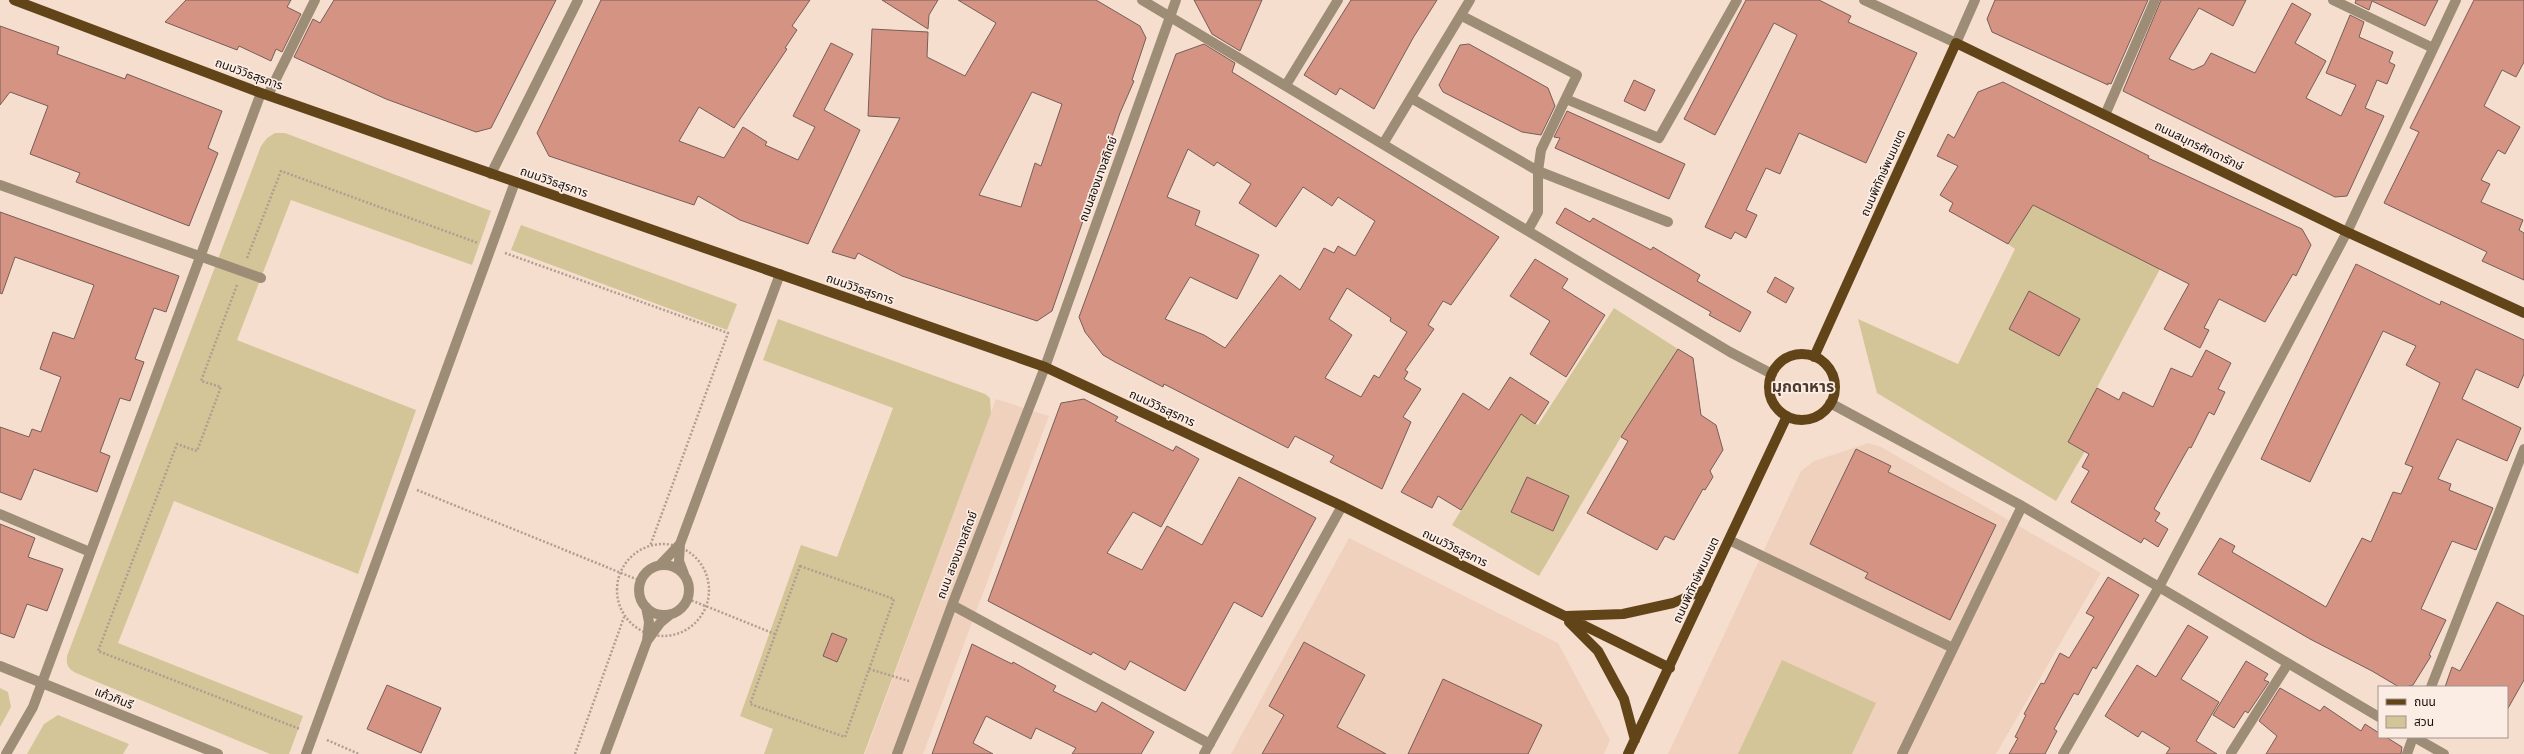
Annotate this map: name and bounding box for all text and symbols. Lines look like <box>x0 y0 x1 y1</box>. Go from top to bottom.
street label: ถนนวิวิธสุรการ <box>213 55 285 93</box>
street label: ถนนสมุทรศักดารักษ์ <box>2152 118 2246 174</box>
street label: ถนนพิทักษ์พนมเขต <box>1858 128 1908 218</box>
street label: ถนนสองนางสถิตย์ <box>1076 134 1120 224</box>
street label: ถนนวิวิธสุรการ <box>518 164 590 200</box>
street label: ถนนวิวิธสุรการ <box>824 271 896 307</box>
district label: มุกดาหาร <box>1772 377 1834 396</box>
street label: ถนนวิวิธสุรการ <box>1127 387 1197 429</box>
street label: ถนน สองนางสถิตย์ <box>934 509 980 601</box>
street label: ถนนวิวิธสุรการ <box>1420 526 1490 570</box>
street label: ถนนพิทักษ์พนมเขต <box>1670 535 1722 625</box>
street label: แก้วกินรี <box>93 684 135 712</box>
legend <box>2378 686 2508 738</box>
text: ถนน <box>2414 695 2436 709</box>
text: สวน <box>2414 715 2434 729</box>

